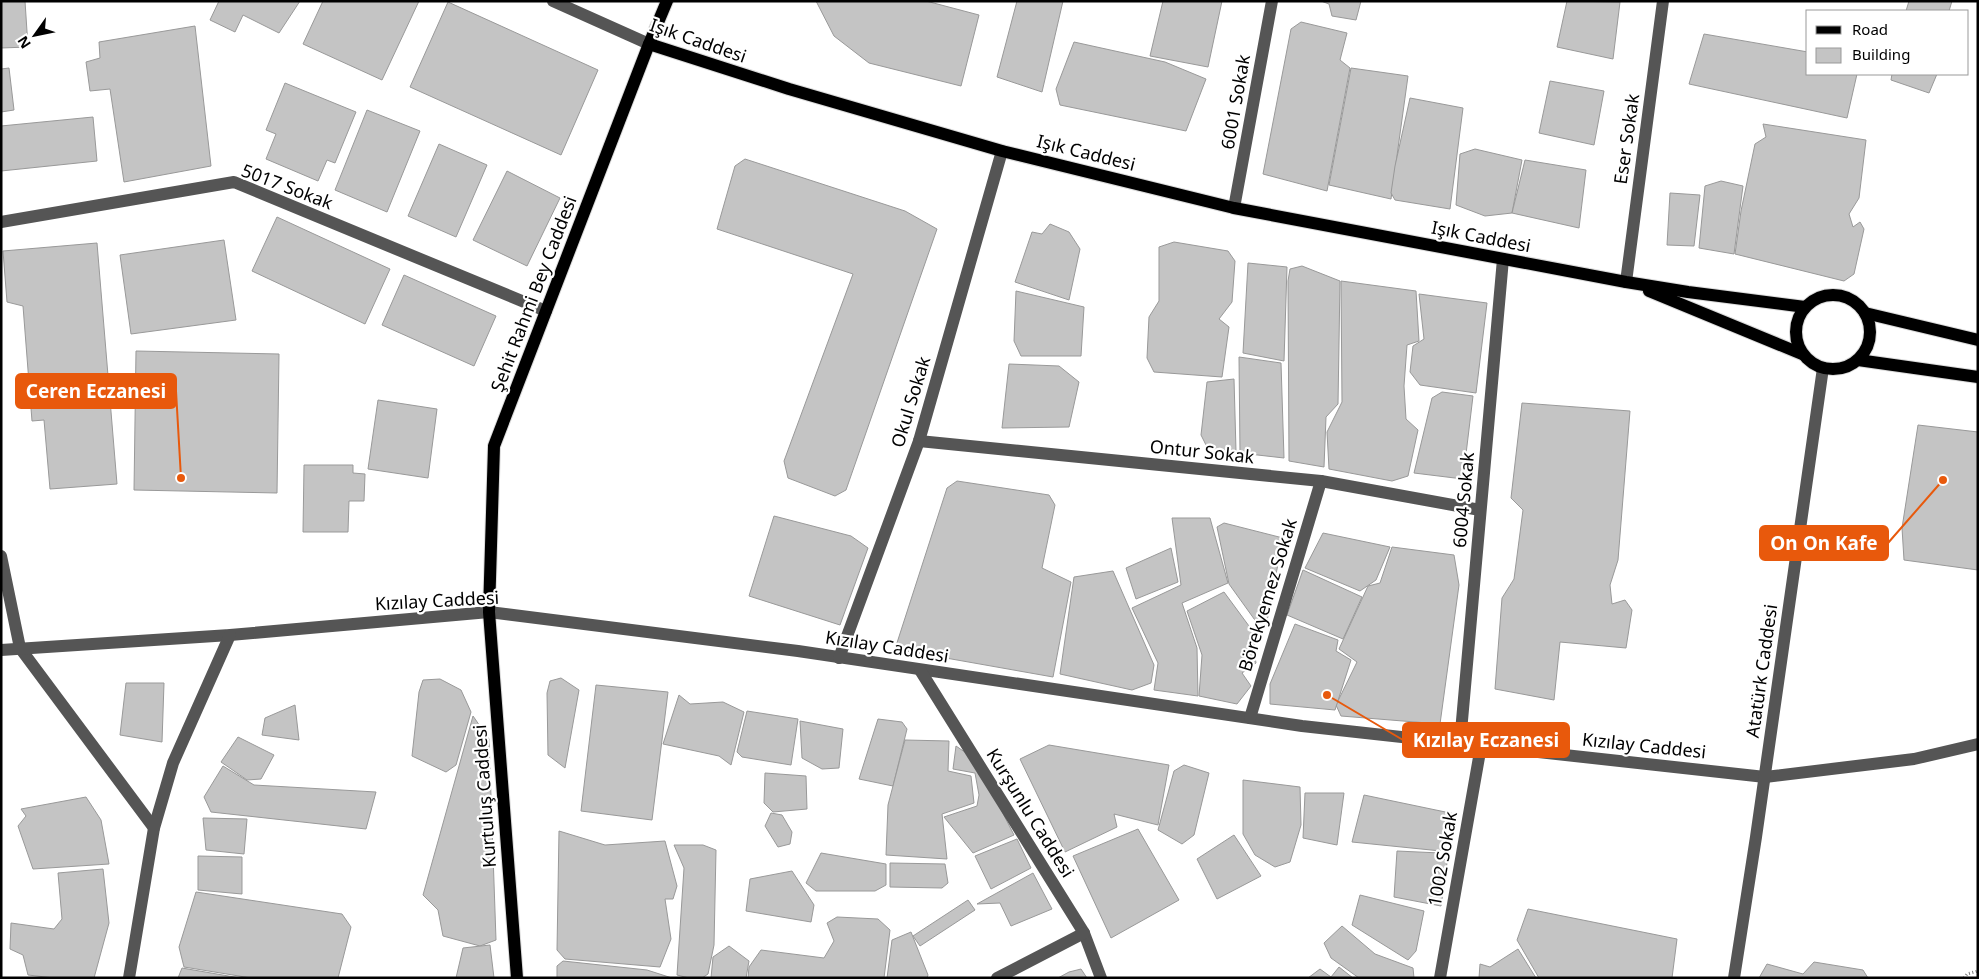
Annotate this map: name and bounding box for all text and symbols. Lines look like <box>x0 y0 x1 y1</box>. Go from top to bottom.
north arrow <box>10 10 60 60</box>
legend <box>1806 10 1969 75</box>
street label: Işık Caddesi <box>647 12 750 68</box>
text: Road <box>1852 19 1888 39</box>
text: N <box>13 32 35 52</box>
text: Building <box>1852 44 1910 64</box>
street label: 6001 Sokak <box>1215 52 1255 151</box>
street label: Eser Sokak <box>1608 92 1644 186</box>
street label: Işık Caddesi <box>1034 128 1138 176</box>
street label: 5017 Sokak <box>238 158 337 215</box>
street label: Şehit Rahmi Bey Caddesi <box>485 192 582 395</box>
street label: Işık Caddesi <box>1429 215 1533 257</box>
street label: Okul Sokak <box>885 353 935 450</box>
callout: Ceren Eczanesi <box>16 374 176 408</box>
text: Ceren Eczanesi <box>26 378 166 404</box>
street label: Ontur Sokak <box>1149 434 1256 468</box>
street label: 6004 Sokak <box>1447 451 1479 549</box>
street label: Börekyemez Sokak <box>1232 515 1302 674</box>
callout: On On Kafe <box>1760 526 1888 560</box>
text: On On Kafe <box>1770 530 1878 556</box>
street label: Kızılay Caddesi <box>374 585 500 615</box>
street label: Atatürk Caddesi <box>1740 603 1782 739</box>
street label: Kızılay Caddesi <box>824 624 951 668</box>
callout: Kızılay Eczanesi <box>1403 723 1569 757</box>
street label: Kurtuluş Caddesi <box>467 724 501 868</box>
text: Kızılay Eczanesi <box>1413 727 1559 753</box>
street label: Kızılay Caddesi <box>1581 727 1707 763</box>
street label: Kurşunlu Caddesi <box>981 743 1080 882</box>
street label: 1002 Sokak <box>1422 809 1462 908</box>

